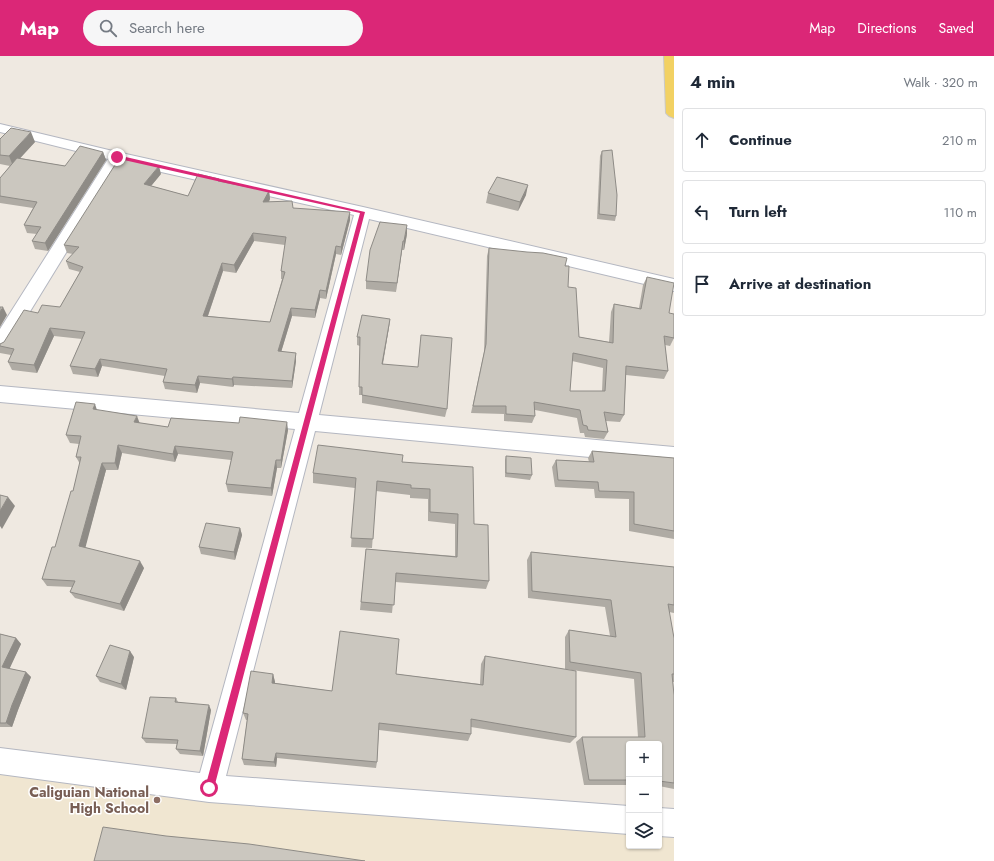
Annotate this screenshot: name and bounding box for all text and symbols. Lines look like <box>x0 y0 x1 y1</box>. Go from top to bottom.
search box <box>83 10 363 46</box>
text: Map <box>20 15 59 42</box>
icon: search <box>97 17 119 39</box>
text: Search here <box>129 17 205 39</box>
text: Map <box>809 18 835 38</box>
text: Directions <box>857 18 917 38</box>
text: Saved <box>939 18 974 38</box>
text: 4 min <box>690 70 735 94</box>
text: Walk · 320 m <box>903 73 978 92</box>
icon: ahead <box>691 129 713 151</box>
text: Continue <box>729 129 792 151</box>
text: 210 m <box>942 131 977 150</box>
route end <box>108 148 126 166</box>
icon: left <box>691 201 713 223</box>
text: Turn left <box>729 201 787 223</box>
text: 110 m <box>943 203 977 222</box>
icon: arrive <box>691 273 713 295</box>
text: Arrive at destination <box>729 273 871 295</box>
map controls <box>626 741 662 849</box>
button: + <box>626 741 662 777</box>
button: − <box>626 777 662 813</box>
route start <box>200 779 218 797</box>
place label: Caliguian National High School <box>29 782 149 818</box>
marker: Caliguian National High School <box>152 795 162 805</box>
button: layers <box>626 813 662 849</box>

